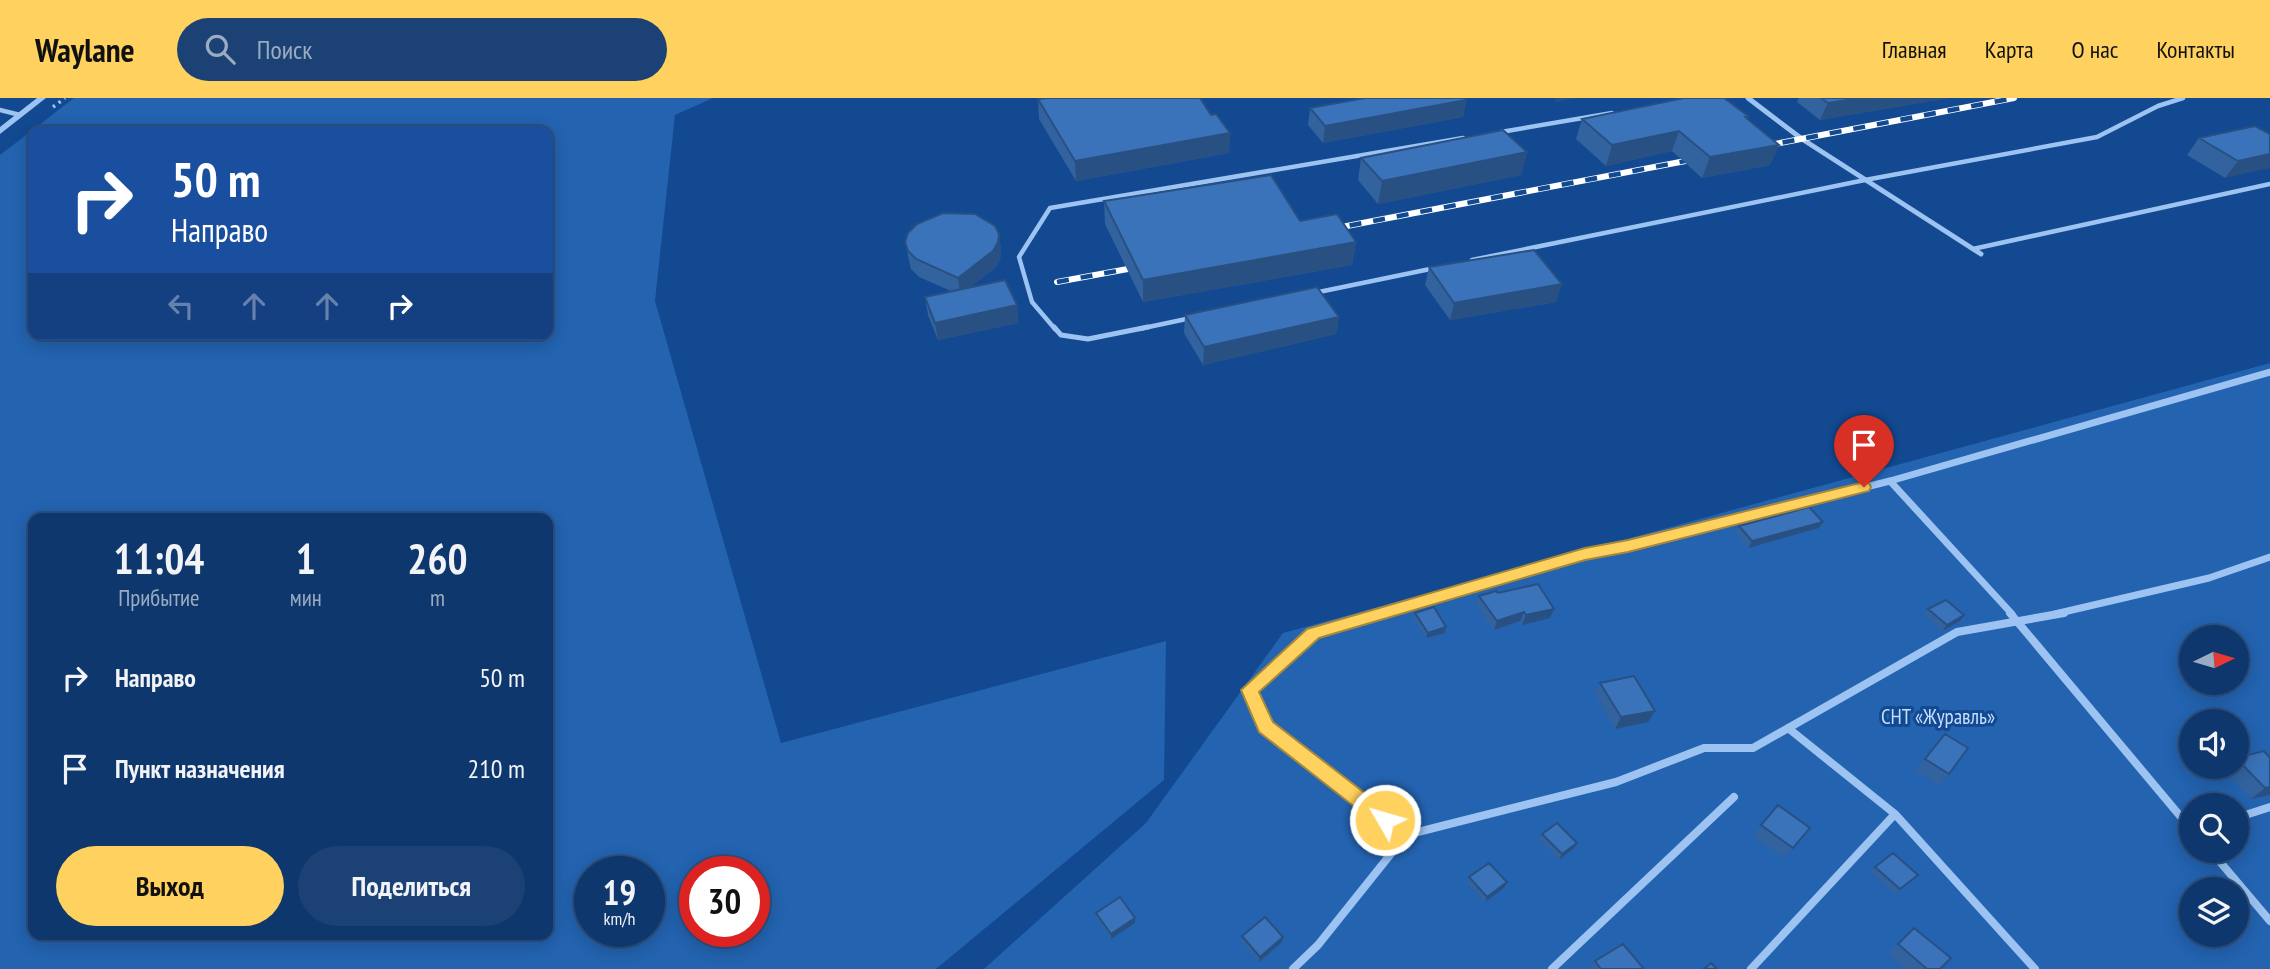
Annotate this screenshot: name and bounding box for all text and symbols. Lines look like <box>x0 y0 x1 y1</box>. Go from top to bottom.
search box <box>177 18 667 81</box>
text: Waylane <box>35 28 135 71</box>
icon: search <box>201 30 239 68</box>
text: Поиск <box>257 33 312 66</box>
text: Главная <box>1882 34 1947 65</box>
text: Карта <box>1985 34 2034 65</box>
text: О нас <box>2072 34 2118 65</box>
text: Контакты <box>2156 34 2235 65</box>
text: 50 m <box>171 147 260 211</box>
icon: right <box>56 154 147 245</box>
text: Направо <box>171 209 268 251</box>
icon: left <box>162 287 200 325</box>
icon: ahead <box>235 287 273 325</box>
icon: ahead <box>308 287 346 325</box>
icon: right <box>381 287 419 325</box>
pin <box>1834 415 1894 487</box>
icon: arrive <box>1845 426 1883 464</box>
text: 11:04 <box>113 531 204 586</box>
text: 1 <box>296 531 316 586</box>
text: 260 <box>407 531 468 586</box>
text: Прибытие <box>118 583 200 612</box>
text: мин <box>290 583 322 612</box>
text: m <box>430 583 445 612</box>
north arrow <box>2179 625 2249 695</box>
map controls <box>2179 625 2249 947</box>
icon: right <box>56 659 94 697</box>
text: Направо <box>115 661 196 694</box>
text: 50 m <box>479 661 525 694</box>
park label: СНТ «Журавль» <box>1881 703 1995 730</box>
button: sound <box>2179 709 2249 779</box>
icon: arrive <box>56 750 94 788</box>
text: Пункт назначения <box>115 752 285 785</box>
text: 210 m <box>467 752 525 785</box>
position arrow <box>1348 783 1422 857</box>
button: search <box>2179 793 2249 863</box>
button: Выход <box>56 846 284 926</box>
button: Поделиться <box>298 846 525 926</box>
speed limit sign: 30 <box>679 856 770 947</box>
text: 19 <box>603 869 636 915</box>
button: layers <box>2179 877 2249 947</box>
text: km/h <box>604 907 635 930</box>

